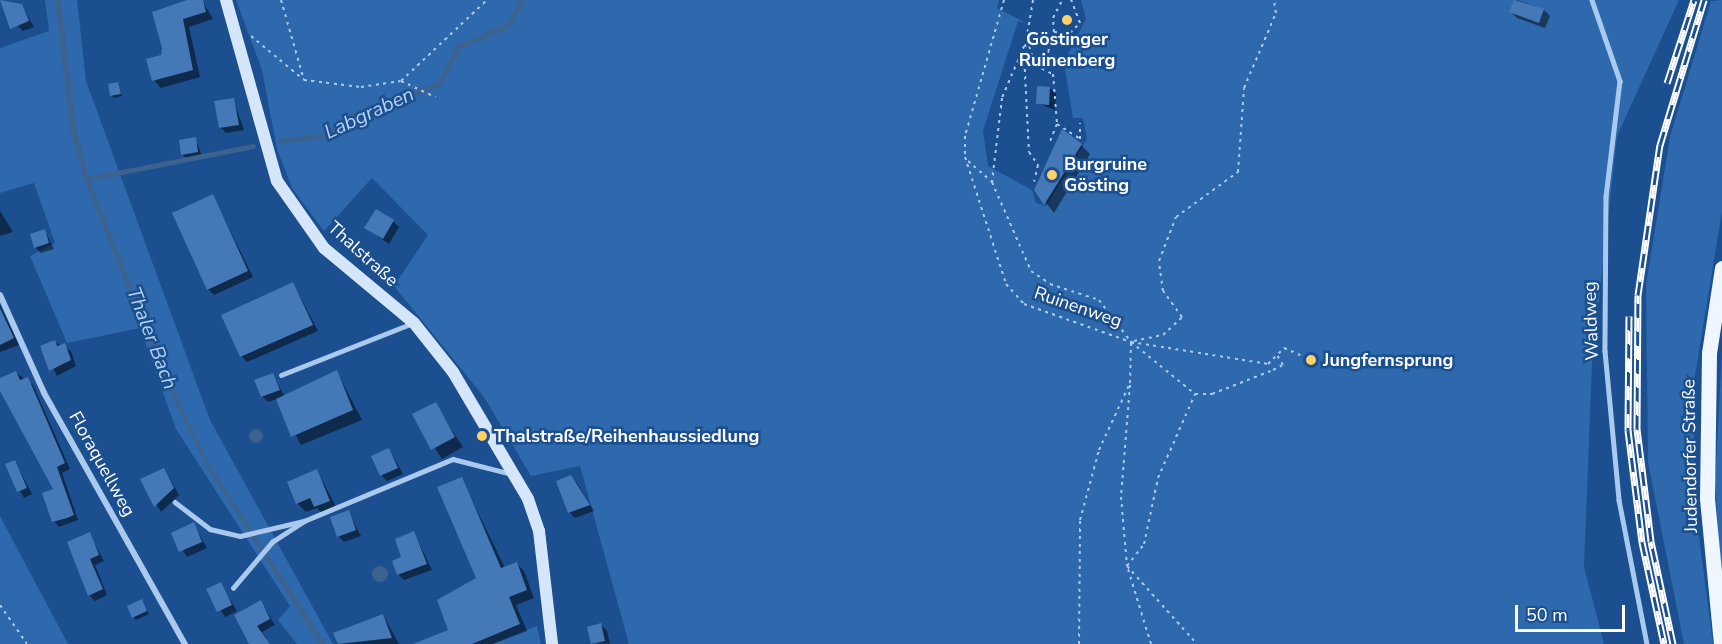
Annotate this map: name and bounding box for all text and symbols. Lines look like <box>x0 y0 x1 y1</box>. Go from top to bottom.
marker: Göstinger Ruinenberg <box>1060 13 1074 27</box>
place label: Göstinger Ruinenberg <box>1019 29 1115 72</box>
water label: Labgraben <box>320 82 418 144</box>
place label: Burgruine Gösting <box>1064 154 1147 196</box>
marker: Burgruine Gösting <box>1045 168 1059 182</box>
street label: Thalstraße <box>323 217 403 291</box>
street label: Waldweg <box>1579 281 1603 361</box>
street label: Ruinenweg <box>1031 282 1125 332</box>
water label: Thaler Bach <box>122 284 182 392</box>
place label: Jungfernsprung <box>1323 349 1453 371</box>
marker: Jungfernsprung <box>1304 353 1318 367</box>
street label: Judendorfer Straße <box>1678 379 1702 533</box>
street label: Floraquellweg <box>64 408 140 520</box>
place label: Thalstraße/Reihenhaussiedlung <box>494 425 759 447</box>
marker: Thalstraße/Reihenhaussiedlung <box>475 429 489 443</box>
scale bar <box>1518 593 1628 631</box>
text: 50 m <box>1526 603 1568 627</box>

